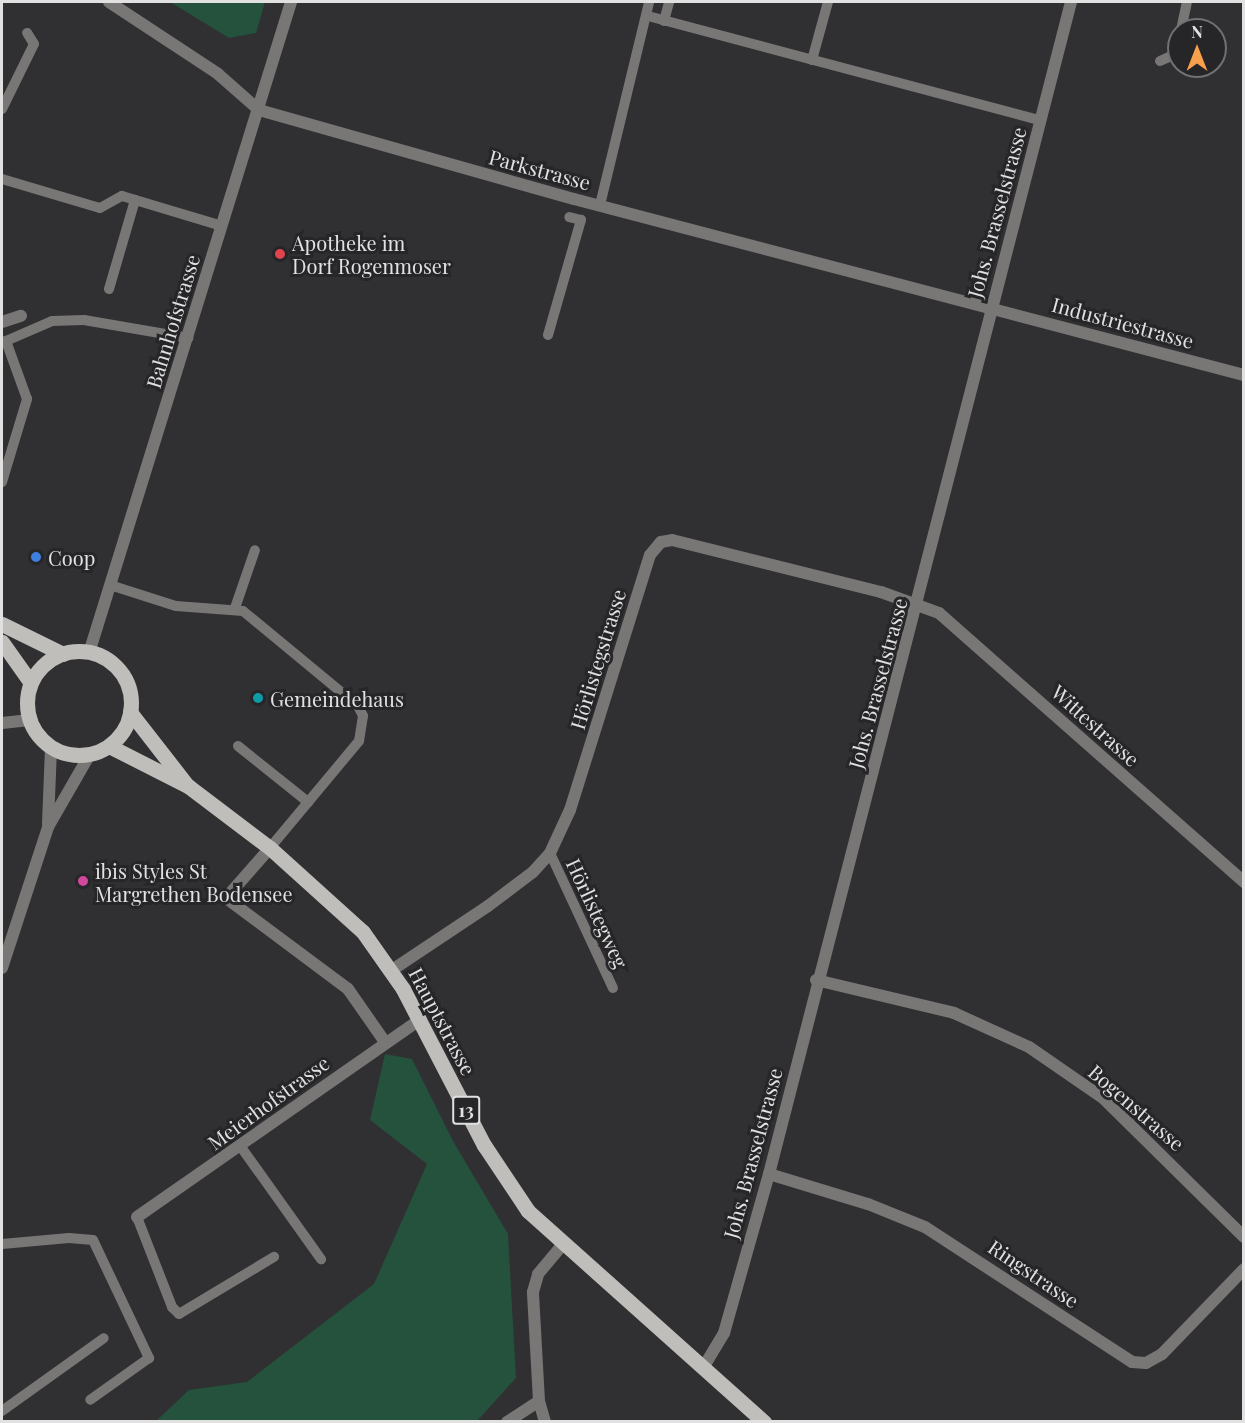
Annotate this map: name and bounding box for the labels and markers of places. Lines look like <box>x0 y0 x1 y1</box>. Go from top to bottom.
place label: Apotheke im Dorf Rogenmoser <box>292 231 451 278</box>
marker: Apotheke im Dorf Rogenmoser <box>273 247 287 261</box>
place label: Coop <box>48 545 95 569</box>
marker: Coop <box>29 550 43 564</box>
place label: Gemeindehaus <box>270 686 404 710</box>
marker: Gemeindehaus <box>251 691 265 705</box>
place label: ibis Styles St Margrethen Bodensee <box>95 858 293 905</box>
marker: ibis Styles St Margrethen Bodensee <box>76 874 90 888</box>

